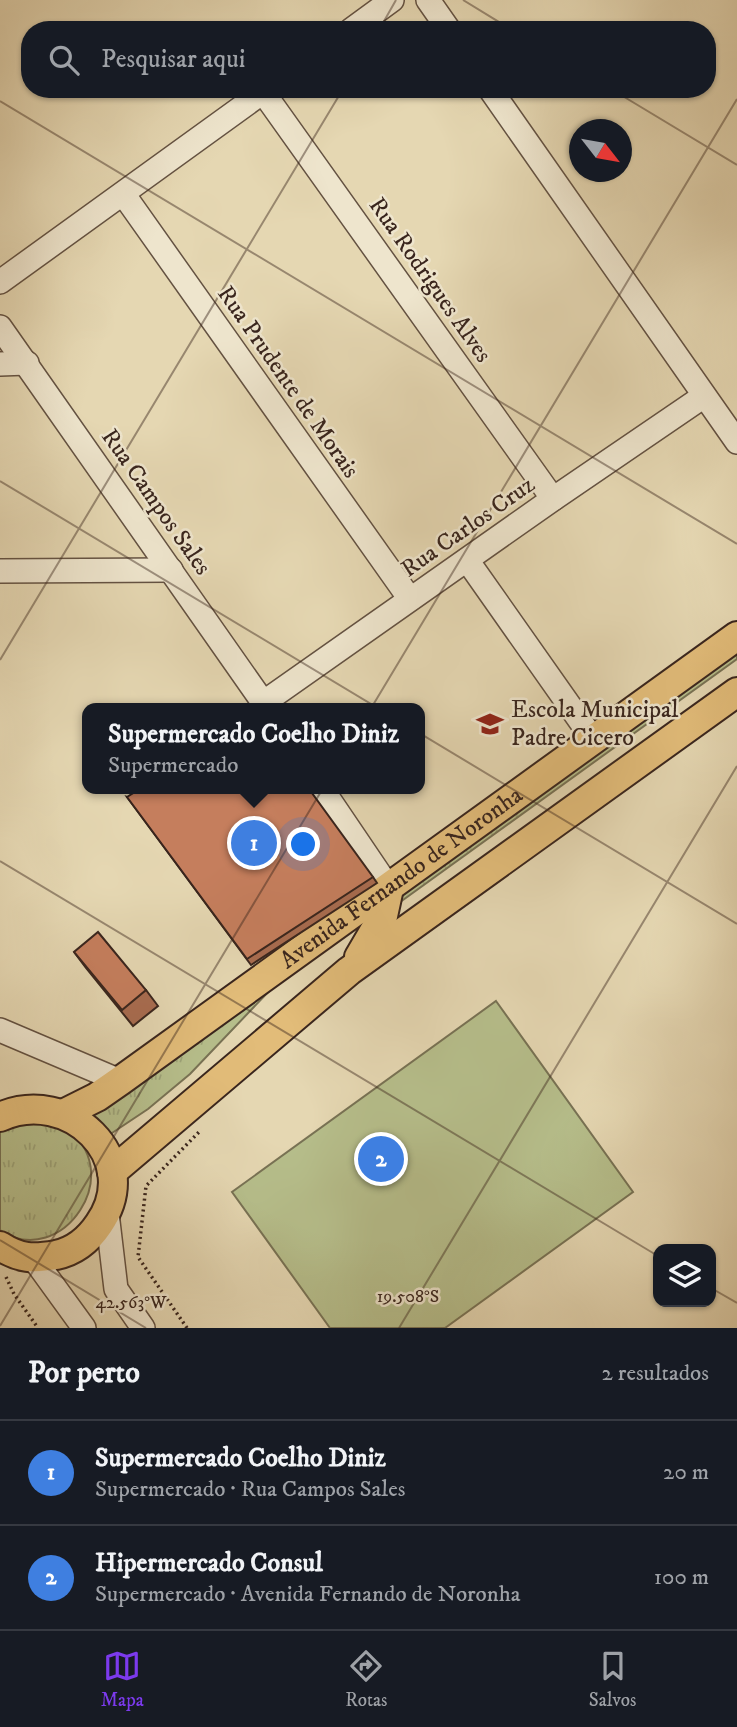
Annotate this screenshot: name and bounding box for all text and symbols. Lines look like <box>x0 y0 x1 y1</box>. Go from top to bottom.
search box <box>21 21 716 98</box>
icon: search <box>45 41 83 79</box>
text: Pesquisar aqui <box>101 43 245 76</box>
north arrow <box>569 119 632 182</box>
street label: Rua Rodrigues Alves <box>362 192 498 368</box>
street label: Rua Prudente de Morais <box>210 280 366 484</box>
street label: Rua Campos Sales <box>94 423 218 581</box>
street label: Rua Carlos Cruz <box>395 469 541 584</box>
place label: Escola Municipal Padre Cicero <box>511 695 679 753</box>
popup <box>82 703 425 794</box>
school or university icon: Escola Municipal Padre Cicero <box>475 709 505 739</box>
text: Supermercado Coelho Diniz <box>108 718 399 751</box>
text: Supermercado <box>108 751 238 780</box>
street label: Avenida Fernando de Noronha <box>274 780 529 976</box>
pin: 1 <box>231 817 277 869</box>
your location <box>286 827 320 861</box>
pin: 2 <box>358 1133 404 1185</box>
map controls <box>653 1244 716 1307</box>
button: layers <box>653 1244 716 1307</box>
text: 19.508°S <box>377 1286 439 1308</box>
text: 42.563°W <box>96 1292 167 1314</box>
text: Por perto <box>28 1355 140 1392</box>
text: 2 resultados <box>602 1359 709 1388</box>
text: Supermercado Coelho Diniz <box>95 1442 386 1475</box>
text: 1 <box>47 1458 55 1487</box>
text: 20 m <box>663 1458 709 1487</box>
text: Supermercado · Rua Campos Sales <box>95 1475 405 1504</box>
text: Hipermercado Consul <box>95 1547 323 1580</box>
text: 2 <box>45 1563 57 1592</box>
text: 100 m <box>654 1563 709 1592</box>
text: Supermercado · Avenida Fernando de Noronha <box>95 1580 521 1609</box>
tab: Mapa <box>101 1647 144 1712</box>
tab: Rotas <box>345 1647 387 1712</box>
tab: Salvos <box>589 1647 636 1712</box>

